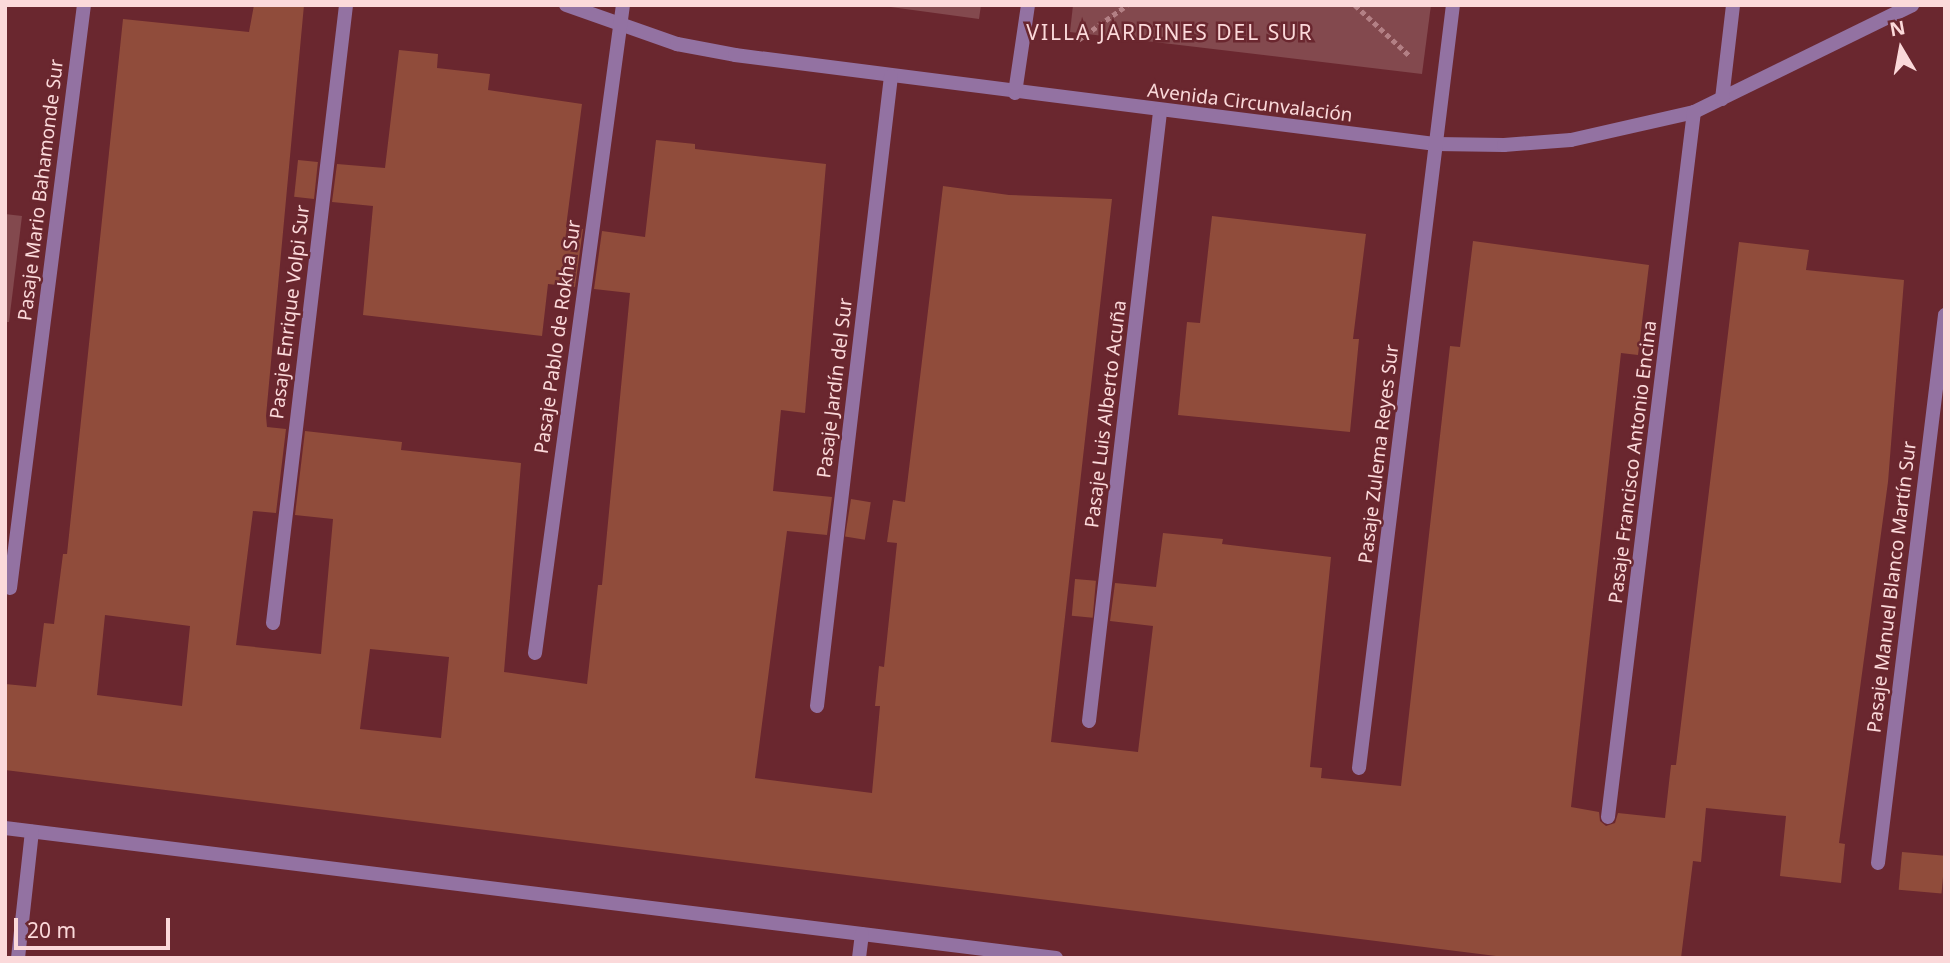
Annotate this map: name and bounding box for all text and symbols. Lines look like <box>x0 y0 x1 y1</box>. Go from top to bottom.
north arrow <box>1866 14 1936 84</box>
text: N <box>1887 14 1907 42</box>
district label: VILLA JARDINES DEL SUR <box>1029 19 1311 45</box>
street label: Pasaje Mario Bahamonde Sur <box>14 58 68 322</box>
street label: Avenida Circunvalación <box>1146 79 1354 127</box>
street label: Pasaje Enrique Volpi Sur <box>266 204 314 420</box>
street label: Pasaje Pablo de Rokha Sur <box>530 219 586 455</box>
street label: Pasaje Jardín del Sur <box>813 297 857 479</box>
street label: Pasaje Luis Alberto Acuña <box>1081 299 1131 529</box>
street label: Pasaje Francisco Antonio Encina <box>1604 319 1662 605</box>
street label: Pasaje Zulema Reyes Sur <box>1354 343 1404 565</box>
street label: Pasaje Manuel Blanco Martín Sur <box>1863 440 1921 734</box>
scale bar <box>18 904 173 948</box>
text: 20 m <box>27 916 76 944</box>

